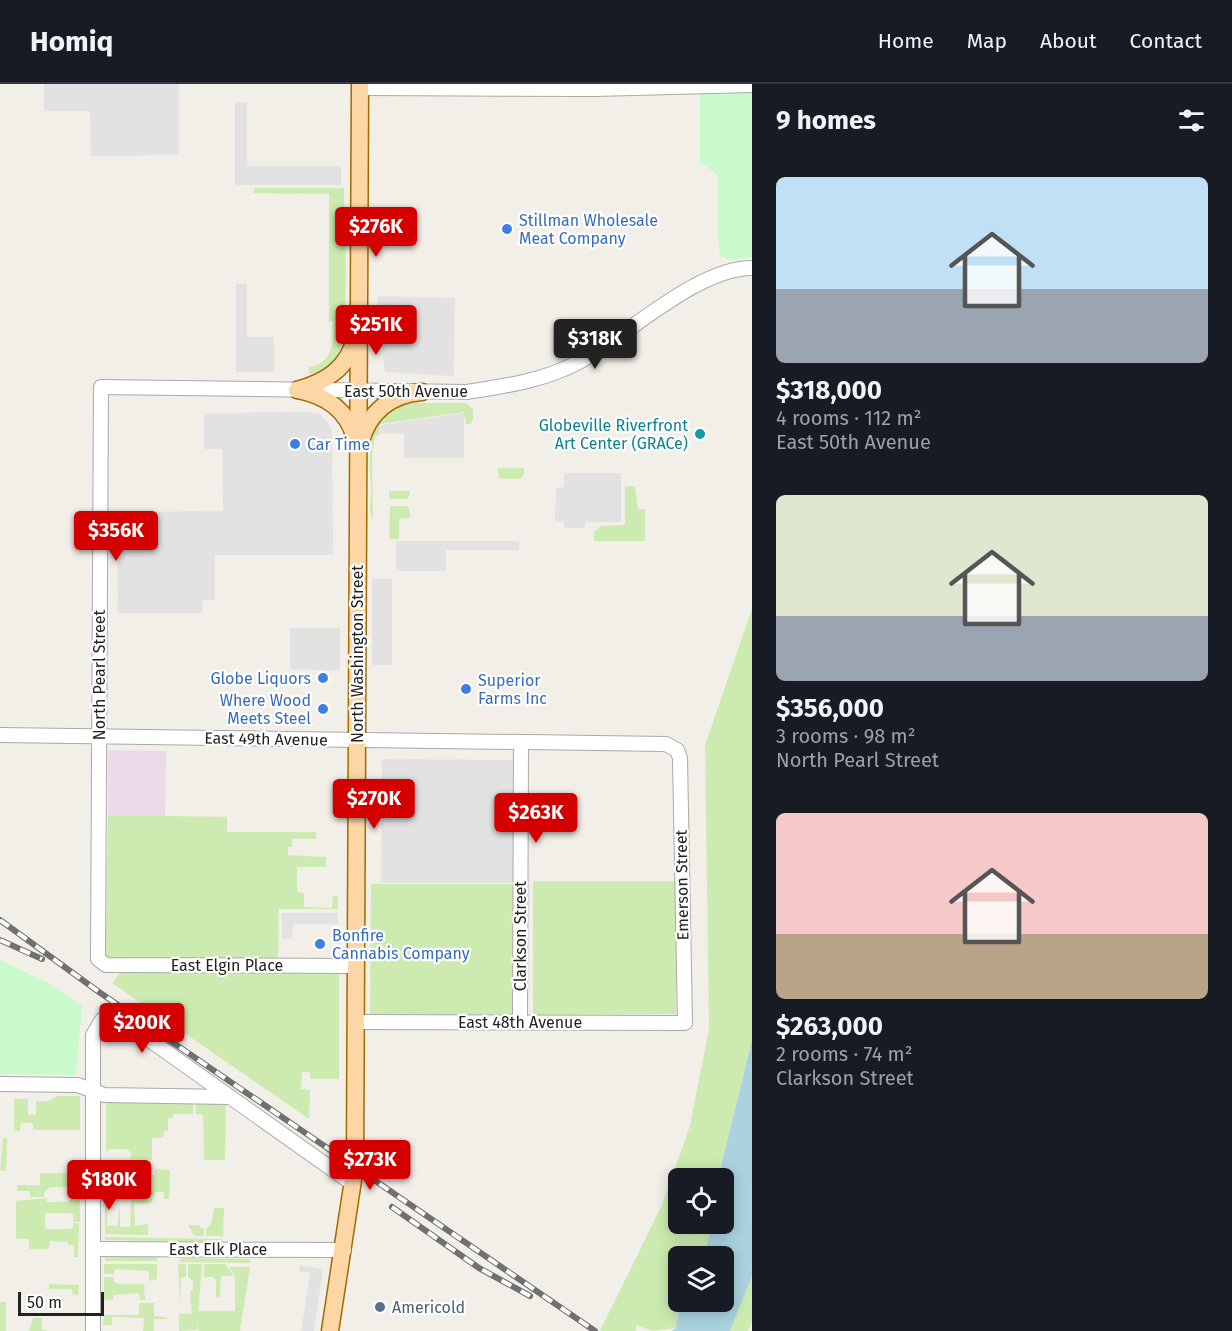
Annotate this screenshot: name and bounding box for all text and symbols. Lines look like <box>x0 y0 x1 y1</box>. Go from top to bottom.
text: Homiq <box>30 25 113 58</box>
text: Home <box>878 28 934 54</box>
text: Map <box>967 28 1007 54</box>
text: About <box>1040 28 1097 54</box>
text: Contact <box>1130 28 1202 54</box>
icon: filters <box>1175 104 1208 137</box>
text: 9 homes <box>776 105 876 136</box>
pin: $276K <box>334 207 418 258</box>
place label: Stillman Wholesale Meat Company <box>519 211 658 248</box>
text: $276K <box>349 214 403 238</box>
icon: home <box>938 216 1046 324</box>
marker: Stillman Wholesale Meat Company <box>500 222 514 236</box>
pin: $251K <box>334 305 418 356</box>
text: $251K <box>350 312 402 336</box>
pin: $318K <box>553 319 637 370</box>
text: $318K <box>568 326 622 350</box>
text: $318,000 <box>776 375 882 406</box>
street label: East 50th Avenue <box>344 382 468 401</box>
text: 4 rooms · 112 m² <box>776 406 922 430</box>
place label: Globeville Riverfront Art Center (GRACe) <box>539 416 688 453</box>
marker: Globeville Riverfront Art Center (GRACe) <box>693 427 707 441</box>
text: East 50th Avenue <box>776 430 931 454</box>
place label: Car Time <box>307 435 370 454</box>
marker: Car Time <box>288 437 302 451</box>
pin: $356K <box>74 511 158 562</box>
text: $356K <box>88 518 144 542</box>
icon: home <box>938 534 1046 642</box>
street label: North Washington Street <box>348 565 367 743</box>
street label: North Pearl Street <box>90 610 109 740</box>
place label: Globe Liquors <box>210 669 311 688</box>
marker: Globe Liquors <box>316 671 330 685</box>
place label: Superior Farms Inc <box>478 671 547 708</box>
marker: Superior Farms Inc <box>459 682 473 696</box>
place label: Where Wood Meets Steel <box>220 691 311 728</box>
text: $356,000 <box>776 693 884 724</box>
marker: Where Wood Meets Steel <box>316 702 330 716</box>
text: 3 rooms · 98 m² <box>776 724 916 748</box>
street label: East 49th Avenue <box>204 728 328 750</box>
text: North Pearl Street <box>776 748 939 772</box>
pin: $270K <box>332 779 416 830</box>
text: $270K <box>347 786 401 810</box>
pin: $263K <box>494 793 578 844</box>
text: $263K <box>508 800 564 824</box>
street label: Emerson Street <box>672 829 692 940</box>
icon: home <box>938 852 1046 960</box>
street label: Clarkson Street <box>511 881 530 991</box>
place label: Bonfire Cannabis Company <box>332 926 470 963</box>
marker: Bonfire Cannabis Company <box>313 937 327 951</box>
street label: East Elgin Place <box>171 956 283 975</box>
pin: $200K <box>100 1003 184 1054</box>
text: $200K <box>113 1010 171 1034</box>
text: $263,000 <box>776 1011 883 1042</box>
street label: East 48th Avenue <box>458 1013 582 1032</box>
text: 2 rooms · 74 m² <box>776 1042 913 1066</box>
text: Clarkson Street <box>776 1066 914 1090</box>
pin: $273K <box>328 1140 412 1191</box>
text: $273K <box>343 1147 397 1171</box>
pin: $180K <box>67 1160 151 1211</box>
text: $180K <box>81 1167 137 1191</box>
map controls <box>668 1168 734 1312</box>
button: locate <box>668 1168 734 1234</box>
street label: East Elk Place <box>169 1240 267 1259</box>
button: layers <box>668 1246 734 1312</box>
scale bar <box>18 1289 104 1316</box>
text: 50 m <box>27 1293 62 1312</box>
place label: Americold <box>392 1298 465 1317</box>
marker: Americold <box>373 1300 387 1314</box>

